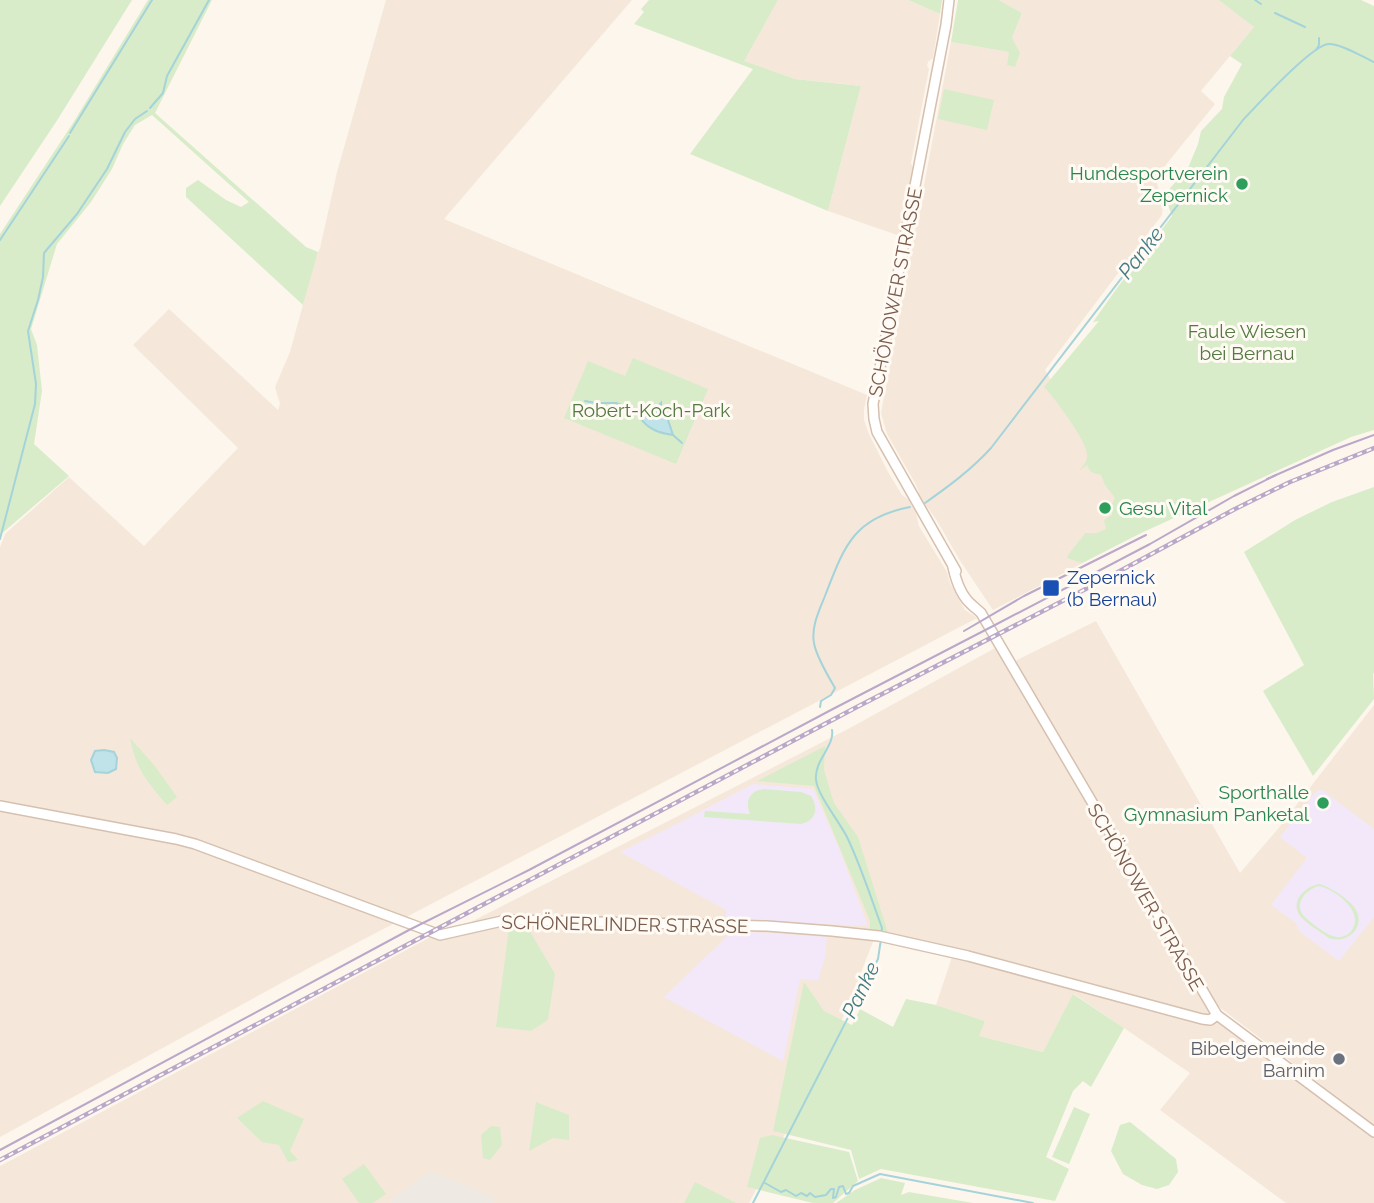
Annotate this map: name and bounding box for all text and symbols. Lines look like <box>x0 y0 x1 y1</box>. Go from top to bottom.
place label: Hundesportverein Zepernick <box>1070 162 1228 206</box>
marker: Hundesportverein Zepernick <box>1234 176 1250 192</box>
street label: SCHÖNOWER STRASSE <box>864 185 926 399</box>
water label: Panke <box>1113 222 1169 284</box>
park label: Faule Wiesen bei Bernau <box>1188 320 1306 364</box>
park label: Robert-Koch-Park <box>572 399 730 421</box>
place label: Gesu Vital <box>1119 497 1208 519</box>
marker: Gesu Vital <box>1097 500 1113 516</box>
place label: Zepernick (b Bernau) <box>1067 566 1157 610</box>
marker: Zepernick (b Bernau) <box>1041 578 1061 598</box>
place label: Sporthalle Gymnasium Panketal <box>1124 781 1310 825</box>
marker: Sporthalle Gymnasium Panketal <box>1315 795 1331 811</box>
street label: SCHÖNOWER STRASSE <box>1083 799 1209 995</box>
street label: SCHÖNERLINDER STRASSE <box>501 911 749 937</box>
water label: Panke <box>836 958 885 1022</box>
place label: Bibelgemeinde Barnim <box>1190 1037 1325 1081</box>
marker: Bibelgemeinde Barnim <box>1331 1051 1347 1067</box>

